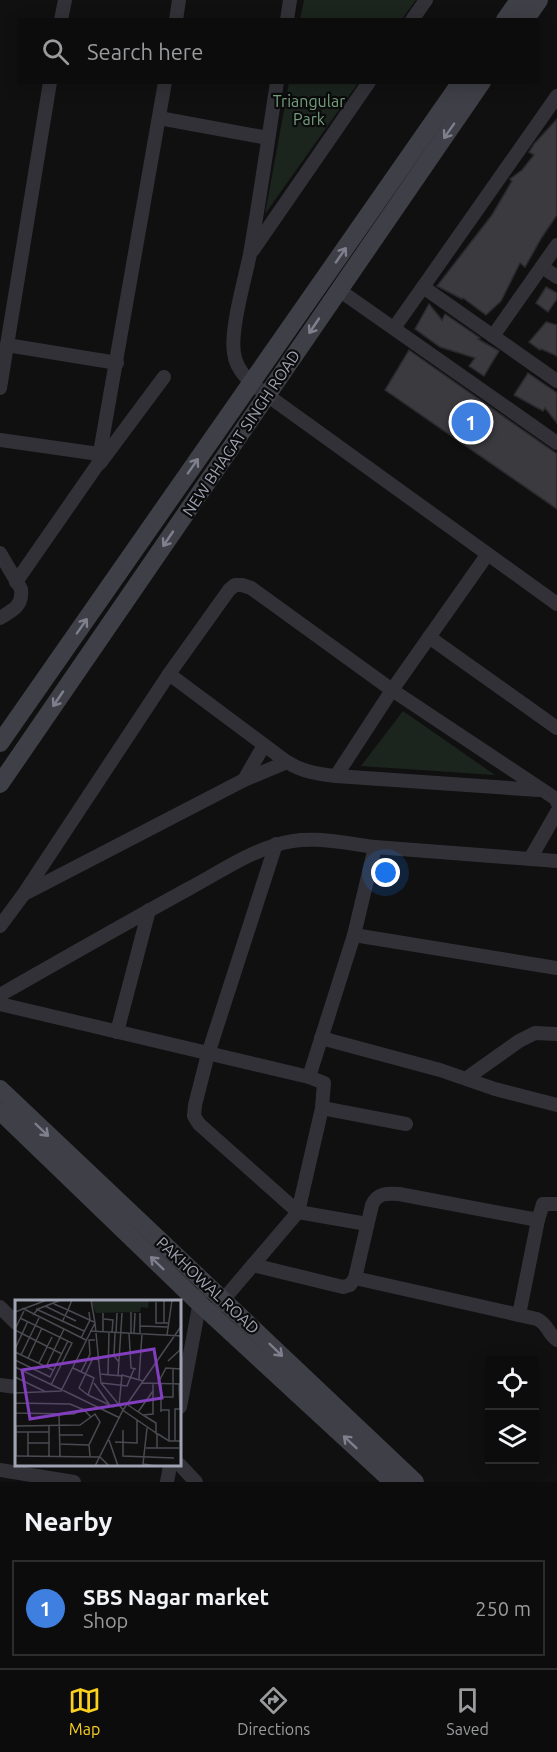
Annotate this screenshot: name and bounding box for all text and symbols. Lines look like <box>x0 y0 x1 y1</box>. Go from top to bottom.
search box <box>18 18 539 84</box>
icon: search <box>39 35 72 68</box>
text: Search here <box>87 39 203 64</box>
park label: Triangular Park <box>273 92 345 128</box>
one-way arrow <box>443 122 455 138</box>
one-way arrow <box>335 247 347 263</box>
one-way arrow <box>308 317 320 334</box>
street label: NEW BHAGAT SINGH ROAD <box>179 347 303 519</box>
pin: 1 <box>452 400 490 444</box>
one-way arrow <box>187 459 199 475</box>
one-way arrow <box>162 530 174 546</box>
one-way arrow <box>76 618 88 635</box>
one-way arrow <box>52 691 64 707</box>
your location <box>371 858 400 887</box>
one-way arrow <box>34 1123 49 1137</box>
street label: PAKHOWAL ROAD <box>153 1233 263 1337</box>
one-way arrow <box>149 1255 164 1270</box>
inset map <box>15 1300 182 1467</box>
one-way arrow <box>268 1342 283 1356</box>
map controls <box>485 1356 539 1464</box>
button: locate <box>485 1356 539 1410</box>
button: layers <box>485 1410 539 1464</box>
one-way arrow <box>343 1436 358 1450</box>
text: Nearby <box>24 1507 112 1536</box>
text: SBS Nagar market <box>83 1584 269 1609</box>
text: 1 <box>40 1597 51 1620</box>
text: 250 m <box>475 1597 531 1620</box>
text: Shop <box>83 1609 128 1632</box>
tab: Map <box>68 1684 101 1738</box>
tab: Directions <box>237 1684 310 1738</box>
tab: Saved <box>446 1684 489 1738</box>

